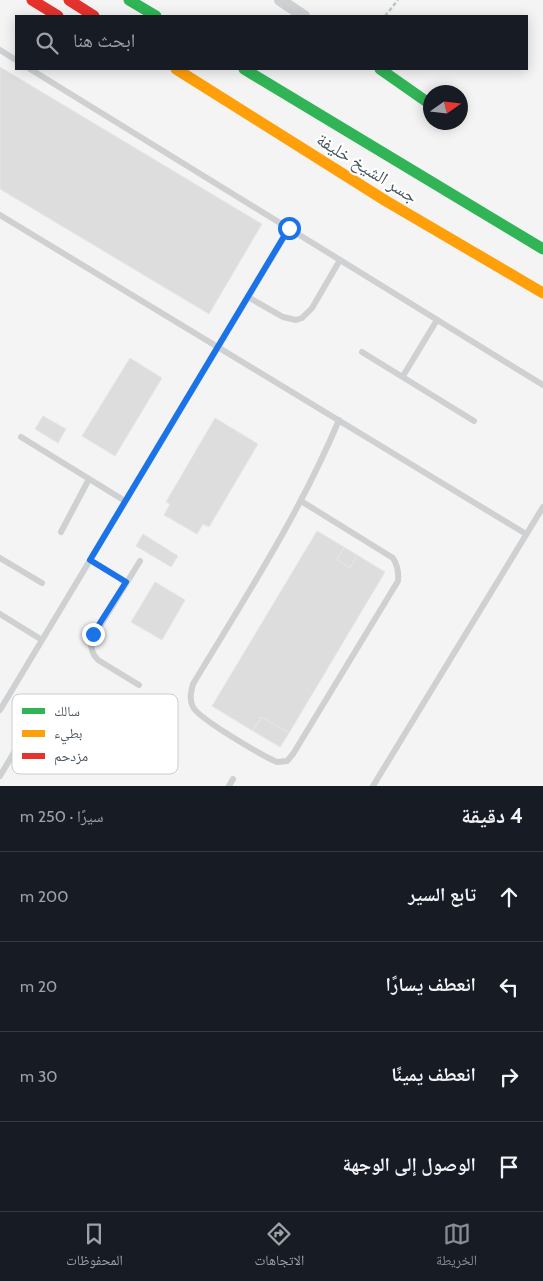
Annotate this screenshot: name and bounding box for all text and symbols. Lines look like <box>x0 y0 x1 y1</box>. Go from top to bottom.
search box <box>15 15 528 70</box>
icon: search <box>33 29 61 57</box>
text: ابحث هنا <box>73 29 135 52</box>
north arrow <box>423 85 468 130</box>
street label: جسر الشيخ خليفة <box>312 128 421 209</box>
route start <box>278 217 301 240</box>
route end <box>82 623 105 646</box>
legend <box>12 694 178 774</box>
text: سالك <box>54 702 80 720</box>
text: بطيء <box>54 724 83 745</box>
text: مزدحم <box>54 747 88 766</box>
text: 4 دقيقة <box>461 803 523 828</box>
text: سيرًا · 250 m <box>20 807 103 826</box>
text: تابع السير <box>408 883 476 906</box>
icon: ahead <box>495 883 523 911</box>
text: 200 m <box>20 887 68 906</box>
text: انعطف يسارًا <box>386 973 476 996</box>
icon: left <box>495 973 523 1001</box>
text: 20 m <box>20 977 57 996</box>
text: انعطف يمينًا <box>391 1063 476 1086</box>
icon: right <box>495 1063 523 1091</box>
text: 30 m <box>20 1067 57 1086</box>
text: الوصول إلى الوجهة <box>343 1153 476 1176</box>
icon: arrive <box>495 1153 523 1181</box>
tab: المحفوظات <box>66 1220 123 1274</box>
tab: الاتجاهات <box>255 1220 304 1274</box>
tab: الخريطة <box>436 1220 477 1274</box>

